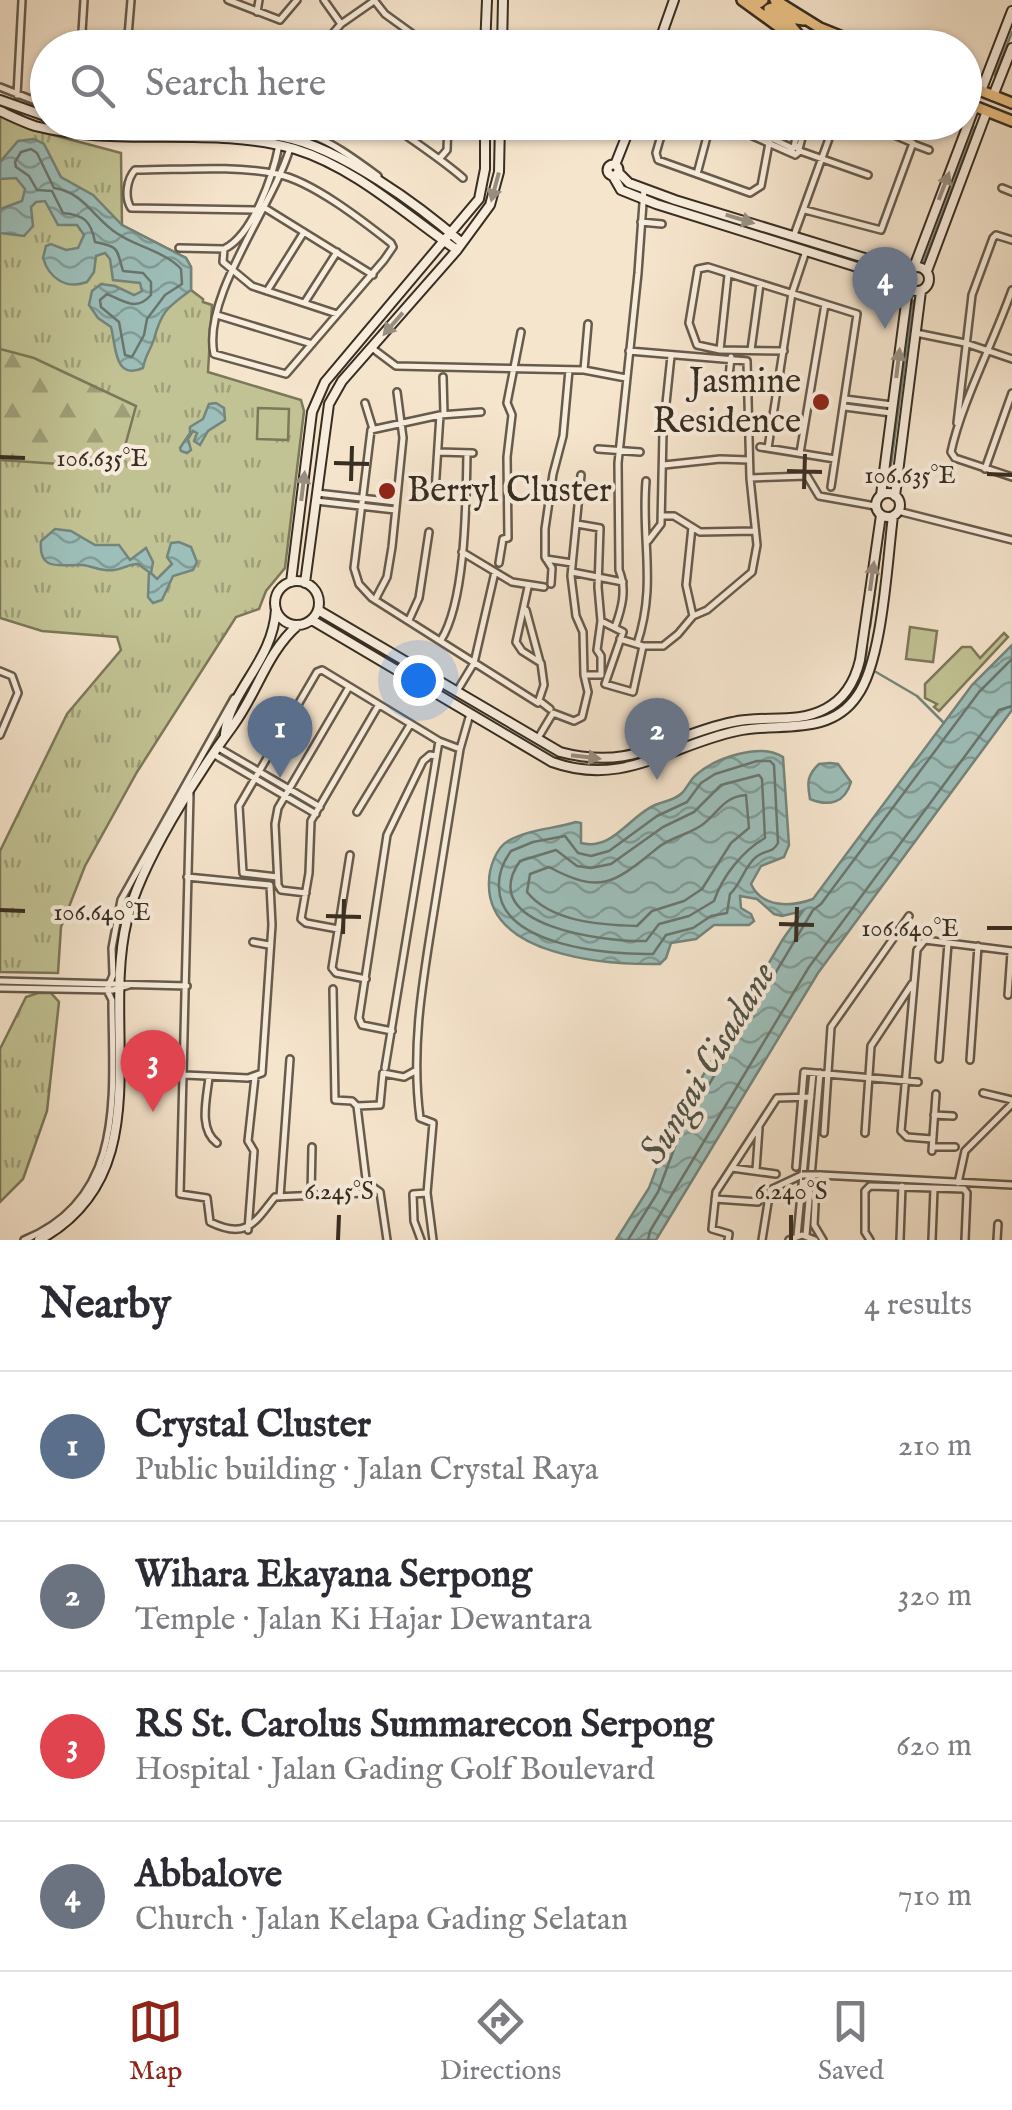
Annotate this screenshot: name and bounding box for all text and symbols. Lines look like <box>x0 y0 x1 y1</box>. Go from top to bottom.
search box <box>30 30 982 140</box>
icon: search <box>65 58 120 113</box>
text: Search here <box>145 61 326 109</box>
one-way arrow <box>937 171 952 201</box>
one-way arrow <box>486 172 502 203</box>
one-way arrow <box>725 212 756 227</box>
pin: 4 <box>852 246 918 329</box>
one-way arrow <box>382 311 404 336</box>
one-way arrow <box>890 347 906 379</box>
place label: Jasmine Residence <box>653 360 801 445</box>
marker: Jasmine Residence <box>810 391 832 413</box>
text: 106.635°E <box>56 443 148 475</box>
text: 106.635°E <box>864 460 956 492</box>
one-way arrow <box>295 469 311 501</box>
place label: Berryl Cluster <box>407 469 612 514</box>
marker: Berryl Cluster <box>376 480 398 502</box>
one-way arrow <box>865 559 881 591</box>
your location <box>393 655 444 706</box>
pin: 1 <box>248 696 312 778</box>
pin: 2 <box>624 698 690 780</box>
one-way arrow <box>571 749 602 765</box>
text: 106.640°E <box>53 897 151 929</box>
text: 106.640°E <box>861 913 959 945</box>
water label: Sungai Cisadane <box>630 954 788 1174</box>
pin: 3 <box>120 1030 186 1112</box>
text: 6.245°S <box>304 1176 374 1208</box>
text: 6.240°S <box>755 1176 827 1208</box>
text: Nearby <box>40 1279 171 1332</box>
text: 4 results <box>864 1285 972 1326</box>
text: Crystal Cluster <box>135 1402 371 1450</box>
text: 1 <box>67 1426 78 1467</box>
text: 210 m <box>898 1426 972 1467</box>
text: Public building · Jalan Crystal Raya <box>135 1450 599 1491</box>
text: Wihara Ekayana Serpong <box>135 1552 532 1600</box>
text: 2 <box>65 1576 80 1617</box>
text: 320 m <box>898 1576 972 1617</box>
text: Temple · Jalan Ki Hajar Dewantara <box>135 1600 592 1641</box>
text: RS St. Carolus Summarecon Serpong <box>135 1702 714 1750</box>
text: 3 <box>67 1726 78 1767</box>
text: 620 m <box>896 1726 972 1767</box>
text: Hospital · Jalan Gading Golf Boulevard <box>135 1750 655 1791</box>
text: Abbalove <box>135 1852 282 1900</box>
text: 4 <box>65 1876 80 1917</box>
text: 710 m <box>898 1876 972 1917</box>
text: Church · Jalan Kelapa Gading Selatan <box>135 1900 628 1941</box>
tab: Map <box>128 1994 183 2089</box>
tab: Directions <box>439 1994 561 2089</box>
tab: Saved <box>818 1994 884 2089</box>

